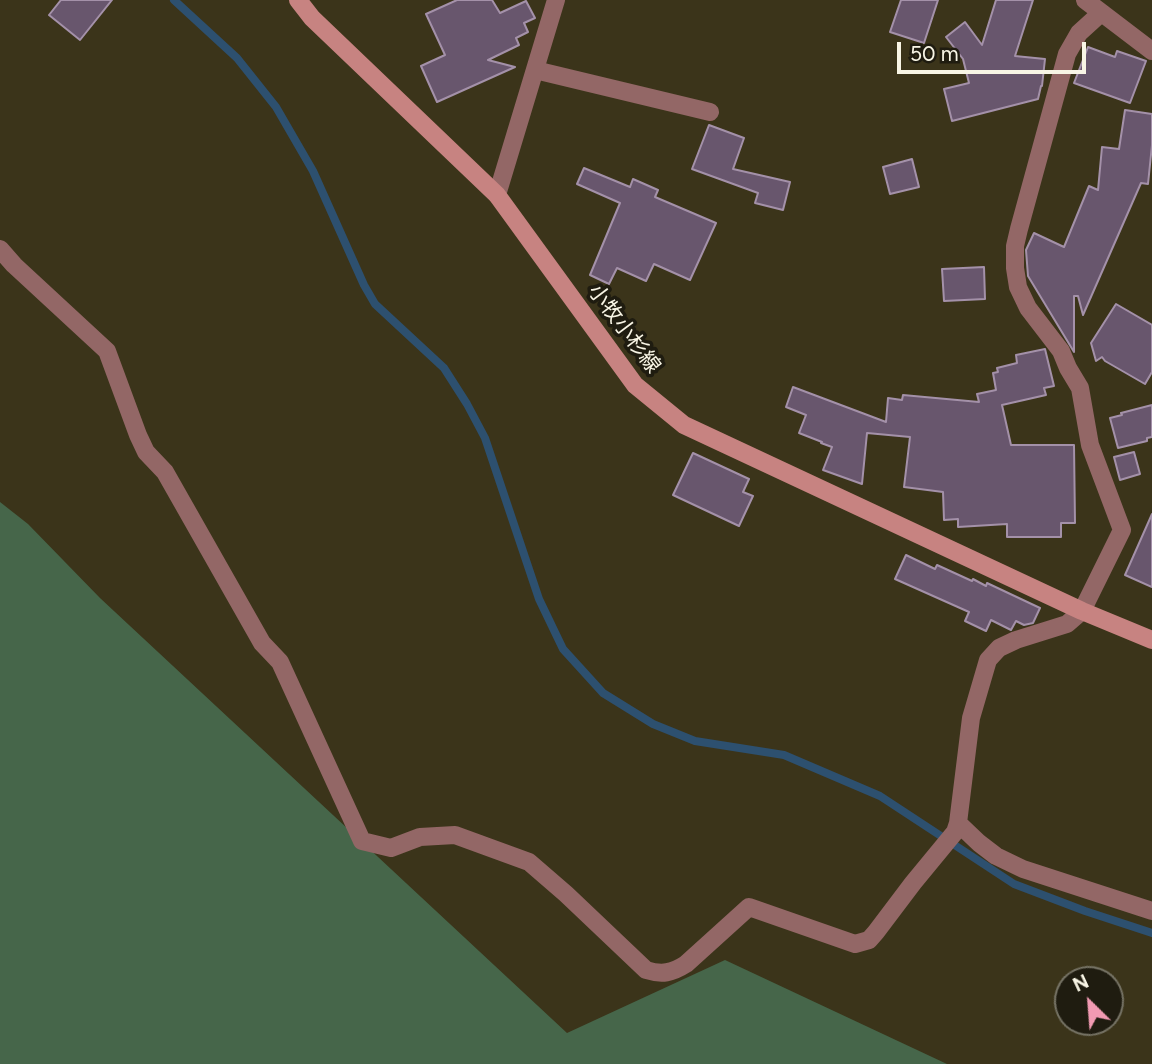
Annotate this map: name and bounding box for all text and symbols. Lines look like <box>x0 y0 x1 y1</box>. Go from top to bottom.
scale bar <box>900 28 1089 72</box>
text: 50 m <box>910 41 959 66</box>
street label: 小牧小杉線 <box>582 279 666 379</box>
north arrow <box>1054 966 1124 1036</box>
text: N <box>1069 970 1092 997</box>

